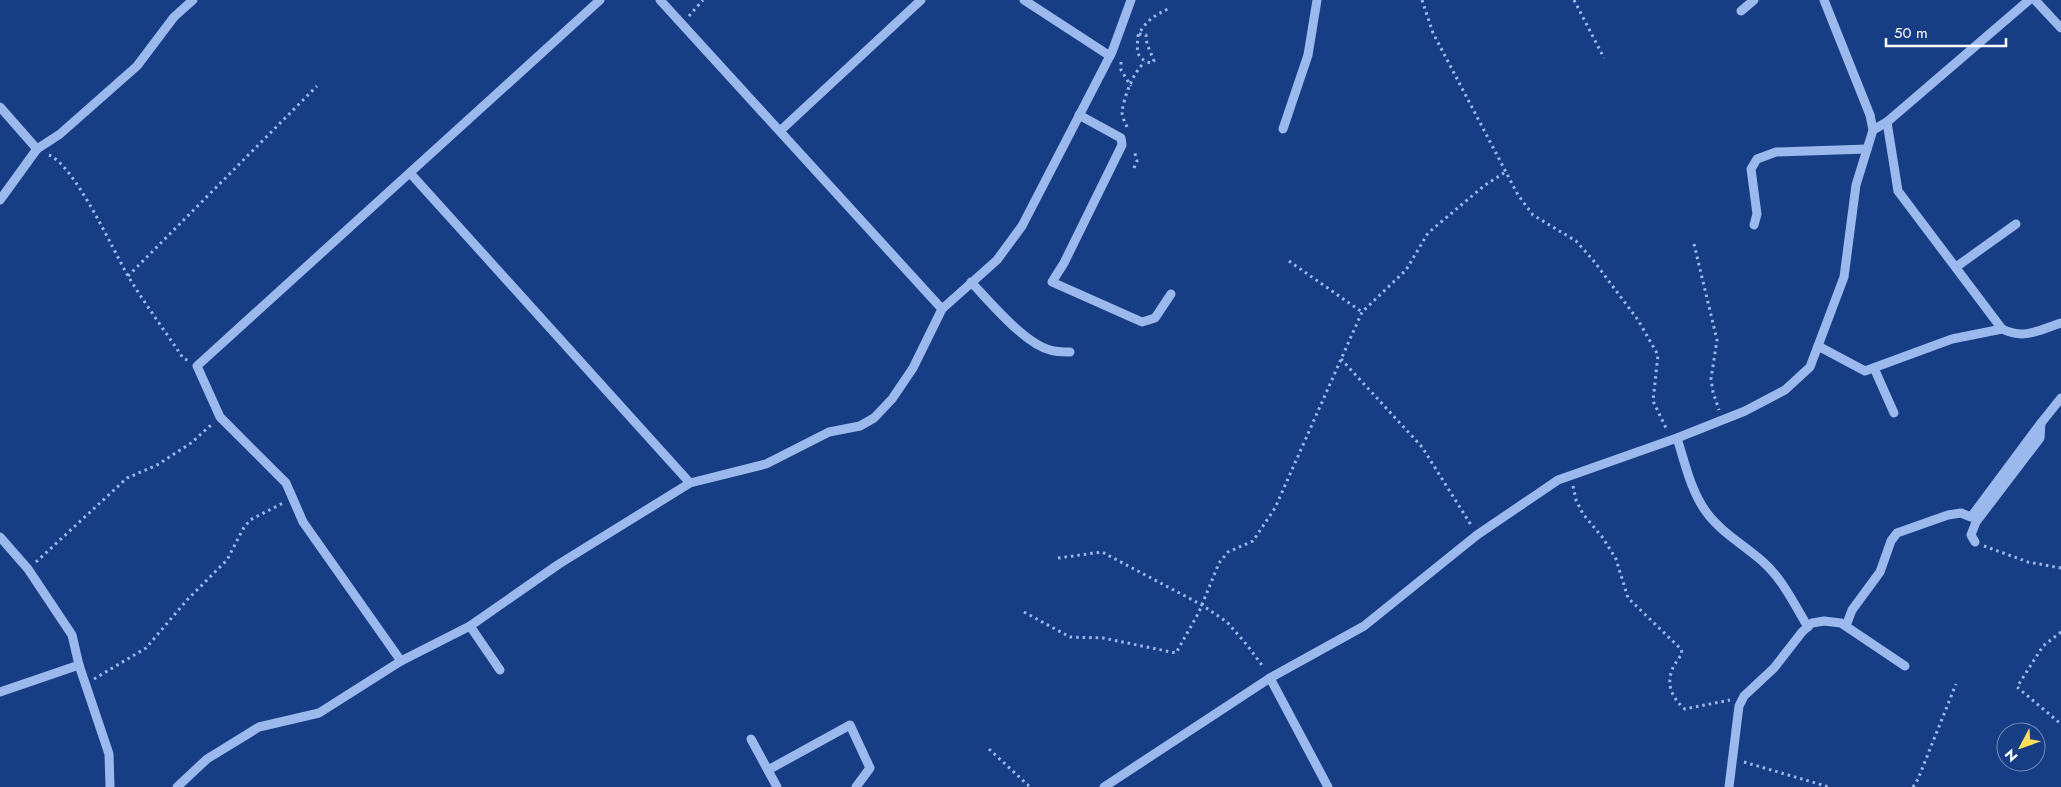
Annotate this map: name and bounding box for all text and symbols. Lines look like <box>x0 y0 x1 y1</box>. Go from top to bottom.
scale bar <box>1886 15 2006 47</box>
text: 50 m <box>1894 22 1928 44</box>
north arrow <box>1996 722 2046 772</box>
text: N <box>2000 745 2022 766</box>

